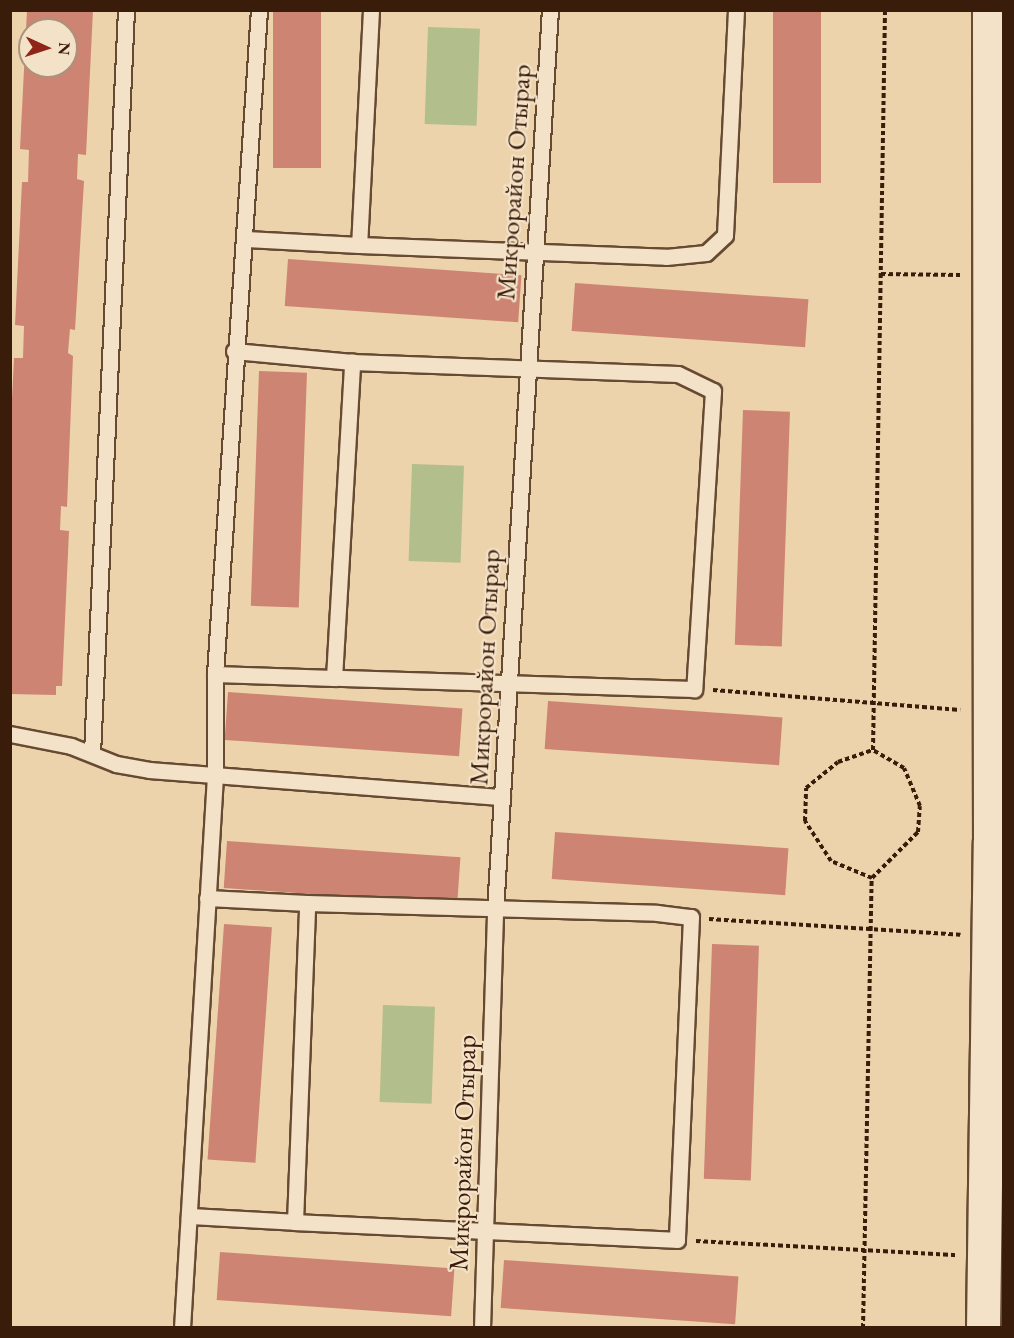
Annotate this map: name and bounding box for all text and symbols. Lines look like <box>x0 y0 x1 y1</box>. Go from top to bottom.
north arrow <box>18 18 78 78</box>
text: N <box>54 42 75 56</box>
street label: Микрорайон Отырар <box>489 63 537 301</box>
street label: Микрорайон Отырар <box>462 548 506 786</box>
street label: Микрорайон Отырар <box>442 1034 482 1272</box>

